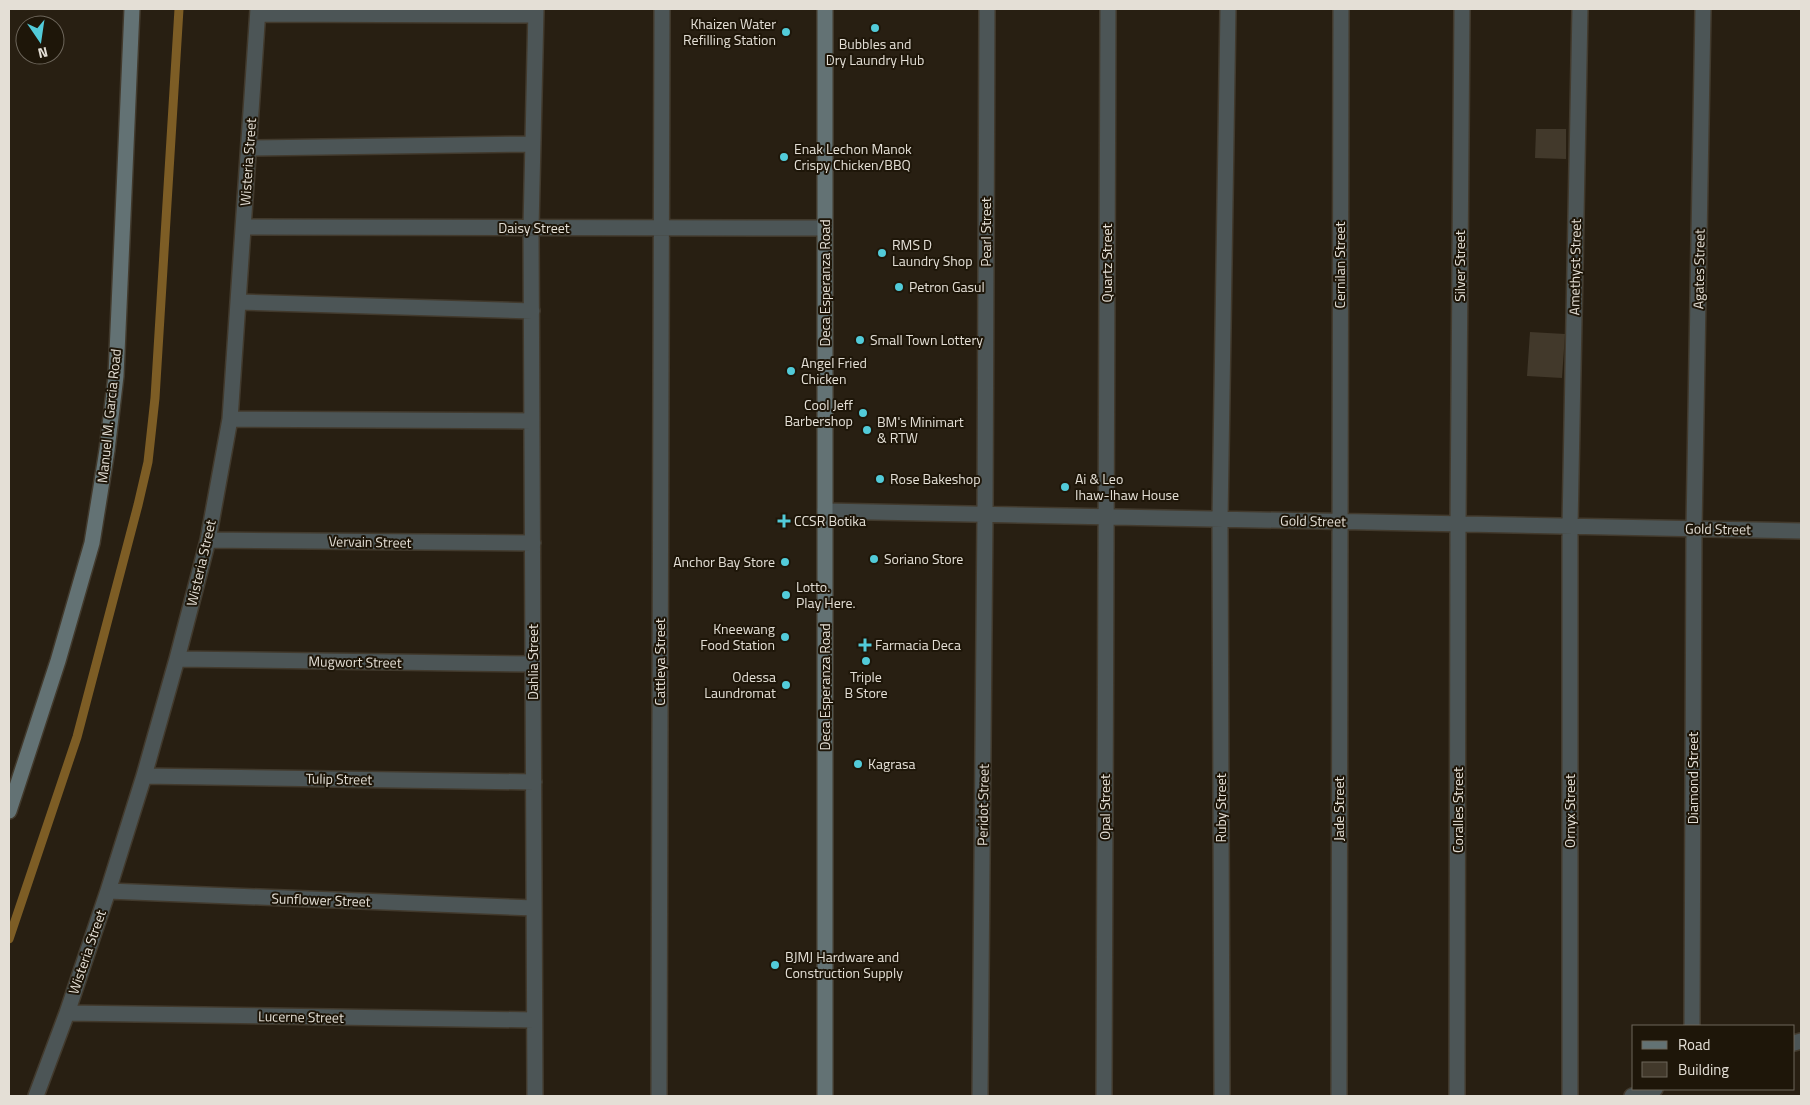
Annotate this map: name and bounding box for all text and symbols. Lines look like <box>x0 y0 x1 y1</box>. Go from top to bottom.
place label: Khaizen Water Refilling Station <box>683 13 776 50</box>
north arrow <box>15 15 65 65</box>
marker: Bubbles and Dry Laundry Hub <box>869 22 881 34</box>
marker: Khaizen Water Refilling Station <box>780 26 792 38</box>
place label: Bubbles and Dry Laundry Hub <box>826 33 924 70</box>
text: N <box>36 42 50 64</box>
street label: Wisteria Street <box>234 117 261 207</box>
place label: Enak Lechon Manok Crispy Chicken/BBQ <box>794 138 912 175</box>
marker: Enak Lechon Manok Crispy Chicken/BBQ <box>778 151 790 163</box>
street label: Pearl Street <box>975 197 996 267</box>
street label: Daisy Street <box>498 217 570 238</box>
street label: Amethyst Street <box>1563 218 1586 316</box>
street label: Deca Esperanza Road <box>814 219 835 347</box>
street label: Cernilan Street <box>1329 221 1350 308</box>
street label: Quartz Street <box>1096 223 1117 303</box>
street label: Agates Street <box>1687 229 1710 309</box>
street label: Silver Street <box>1449 230 1470 302</box>
place label: RMS D Laundry Shop <box>892 234 973 271</box>
marker: RMS D Laundry Shop <box>876 247 888 259</box>
place label: Petron Gasul <box>909 276 985 297</box>
marker: Petron Gasul <box>893 281 905 293</box>
place label: Small Town Lottery <box>870 329 983 350</box>
marker: Small Town Lottery <box>854 334 866 346</box>
street label: Manuel M. Garcia Road <box>91 348 126 484</box>
place label: Angel Fried Chicken <box>801 352 867 389</box>
marker: Angel Fried Chicken <box>785 365 797 377</box>
place label: Cool Jeff Barbershop <box>784 394 853 431</box>
marker: Cool Jeff Barbershop <box>857 407 869 419</box>
place label: BM's Minimart & RTW <box>877 411 964 448</box>
marker: BM's Minimart & RTW <box>861 424 873 436</box>
place label: Rose Bakeshop <box>890 468 981 489</box>
place label: Ai & Leo Ihaw-Ihaw House <box>1075 468 1179 505</box>
marker: Rose Bakeshop <box>874 473 886 485</box>
marker: Ai & Leo Ihaw-Ihaw House <box>1059 481 1071 493</box>
street label: Gold Street <box>1280 509 1346 532</box>
place label: CCSR Botika <box>794 510 866 531</box>
marker: CCSR Botika <box>778 515 790 527</box>
street label: Gold Street <box>1685 517 1751 540</box>
street label: Wisteria Street <box>180 518 221 608</box>
street label: Vervain Street <box>328 530 412 553</box>
place label: Soriano Store <box>884 548 963 569</box>
place label: Anchor Bay Store <box>673 551 775 572</box>
marker: Soriano Store <box>868 553 880 565</box>
marker: Anchor Bay Store <box>779 556 791 568</box>
place label: Lotto. Play Here. <box>796 576 856 613</box>
marker: Lotto. Play Here. <box>780 589 792 601</box>
street label: Cattleya Street <box>649 618 670 706</box>
place label: Kneewang Food Station <box>700 618 775 655</box>
street label: Deca Esperanza Road <box>814 623 835 751</box>
street label: Dahlia Street <box>522 624 543 700</box>
marker: Kneewang Food Station <box>779 631 791 643</box>
place label: Farmacia Deca <box>875 634 961 655</box>
marker: Farmacia Deca <box>859 639 871 651</box>
street label: Mugwort Street <box>308 650 402 673</box>
marker: Triple B Store <box>860 655 872 667</box>
place label: Odessa Laundromat <box>704 666 776 703</box>
place label: Triple B Store <box>844 666 888 703</box>
marker: Odessa Laundromat <box>780 679 792 691</box>
street label: Diamond Street <box>1682 732 1703 824</box>
place label: Kagrasa <box>868 753 916 774</box>
marker: Kagrasa <box>852 758 864 770</box>
street label: Peridot Street <box>971 764 994 846</box>
street label: Tulip Street <box>306 767 372 790</box>
street label: Coralles Street <box>1447 767 1468 853</box>
street label: Ruby Street <box>1210 773 1231 843</box>
street label: Opal Street <box>1094 774 1115 840</box>
street label: Ornyx Street <box>1559 774 1580 848</box>
street label: Jade Street <box>1328 777 1349 841</box>
street label: Sunflower Street <box>271 887 371 912</box>
street label: Wisteria Street <box>62 907 111 997</box>
place label: BJMJ Hardware and Construction Supply <box>785 946 903 983</box>
marker: BJMJ Hardware and Construction Supply <box>769 959 781 971</box>
street label: Lucerne Street <box>258 1005 344 1028</box>
legend <box>1632 1025 1795 1090</box>
text: Road <box>1678 1033 1710 1056</box>
text: Building <box>1678 1058 1729 1081</box>

